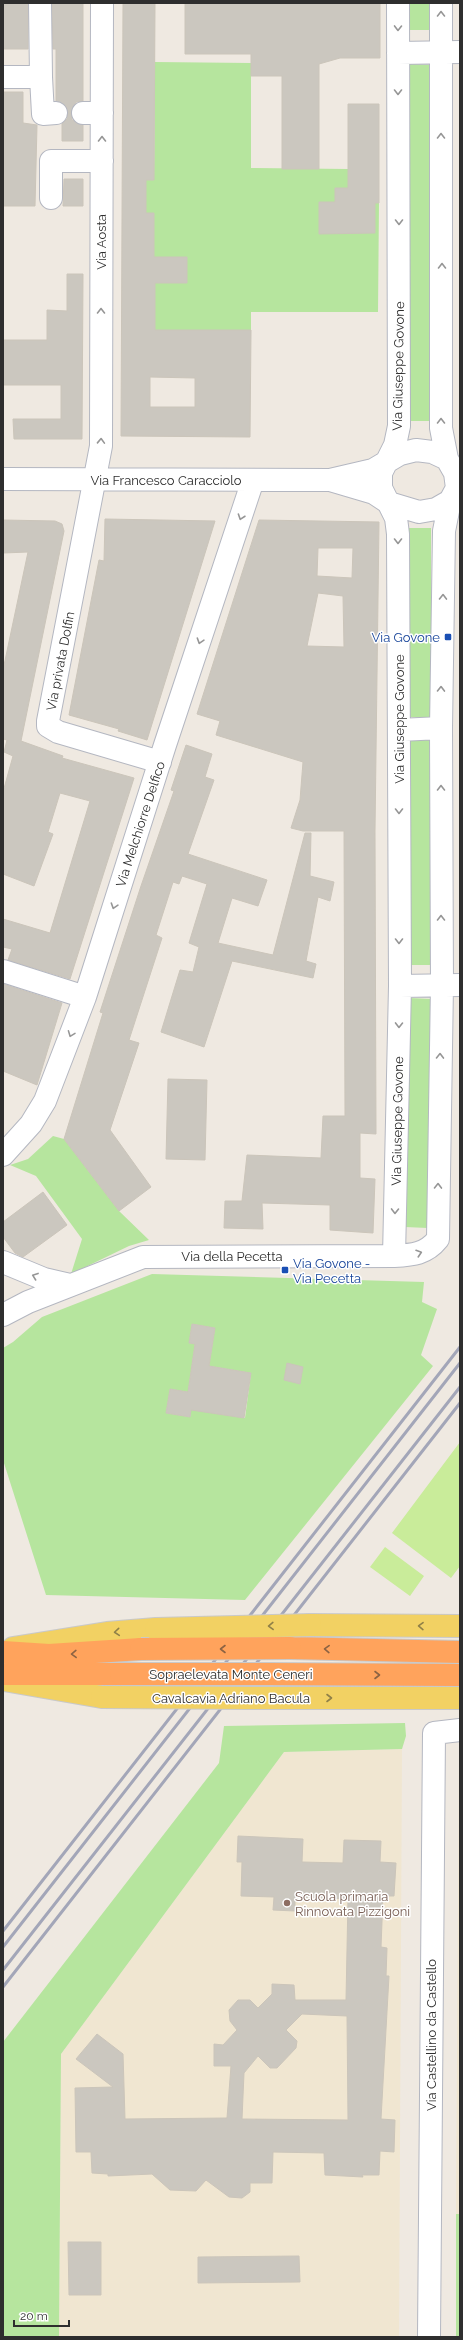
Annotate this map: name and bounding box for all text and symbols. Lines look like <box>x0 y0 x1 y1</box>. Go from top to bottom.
one-way arrow <box>437 11 445 17</box>
one-way arrow <box>394 25 402 31</box>
one-way arrow <box>394 89 402 95</box>
one-way arrow <box>437 133 445 139</box>
one-way arrow <box>98 136 106 142</box>
street label: Via Aosta <box>94 214 109 270</box>
one-way arrow <box>395 219 403 225</box>
one-way arrow <box>438 263 446 269</box>
street label: Via Giuseppe Govone <box>390 301 407 431</box>
one-way arrow <box>97 308 105 314</box>
one-way arrow <box>437 418 445 424</box>
one-way arrow <box>96 438 105 444</box>
street label: Via Francesco Caracciolo <box>90 473 242 488</box>
one-way arrow <box>237 514 245 521</box>
one-way arrow <box>394 538 402 544</box>
one-way arrow <box>439 594 447 600</box>
street label: Via privata Dolfin <box>44 610 77 712</box>
place label: Via Govone <box>371 630 440 645</box>
marker: Via Govone <box>443 632 453 642</box>
one-way arrow <box>196 637 204 644</box>
street label: Via Giuseppe Govone <box>392 654 407 784</box>
one-way arrow <box>437 686 445 692</box>
street label: Via Melchiorre Delfico <box>113 759 168 889</box>
one-way arrow <box>437 785 445 791</box>
one-way arrow <box>395 808 403 814</box>
one-way arrow <box>110 902 119 909</box>
one-way arrow <box>437 915 445 921</box>
one-way arrow <box>395 938 403 944</box>
one-way arrow <box>395 1022 403 1028</box>
one-way arrow <box>67 1030 76 1037</box>
one-way arrow <box>436 1053 445 1059</box>
street label: Via Giuseppe Govone <box>389 1056 406 1186</box>
one-way arrow <box>434 1183 442 1189</box>
one-way arrow <box>391 1208 399 1214</box>
street label: Via della Pecetta <box>181 1249 283 1264</box>
one-way arrow <box>415 1249 422 1258</box>
place label: Via Govone - Via Pecetta <box>293 1256 370 1286</box>
marker: Via Govone - Via Pecetta <box>280 1265 290 1275</box>
one-way arrow <box>32 1273 39 1281</box>
one-way arrow <box>268 1622 274 1630</box>
one-way arrow <box>418 1622 424 1630</box>
one-way arrow <box>114 1628 120 1637</box>
one-way arrow <box>220 1645 226 1653</box>
one-way arrow <box>324 1645 330 1653</box>
one-way arrow <box>71 1650 77 1658</box>
street label: Sopraelevata Monte Ceneri <box>149 1667 313 1682</box>
one-way arrow <box>374 1671 380 1679</box>
street label: Cavalcavia Adriano Bacula <box>152 1691 310 1706</box>
one-way arrow <box>326 1694 332 1702</box>
place label: Scuola primaria Rinnovata Pizzigoni <box>295 1889 410 1919</box>
marker: Scuola primaria Rinnovata Pizzigoni <box>282 1898 292 1908</box>
street label: Via Castellino da Castello <box>424 1959 439 2111</box>
scale bar <box>14 2302 69 2328</box>
text: 20 m <box>20 2309 48 2323</box>

